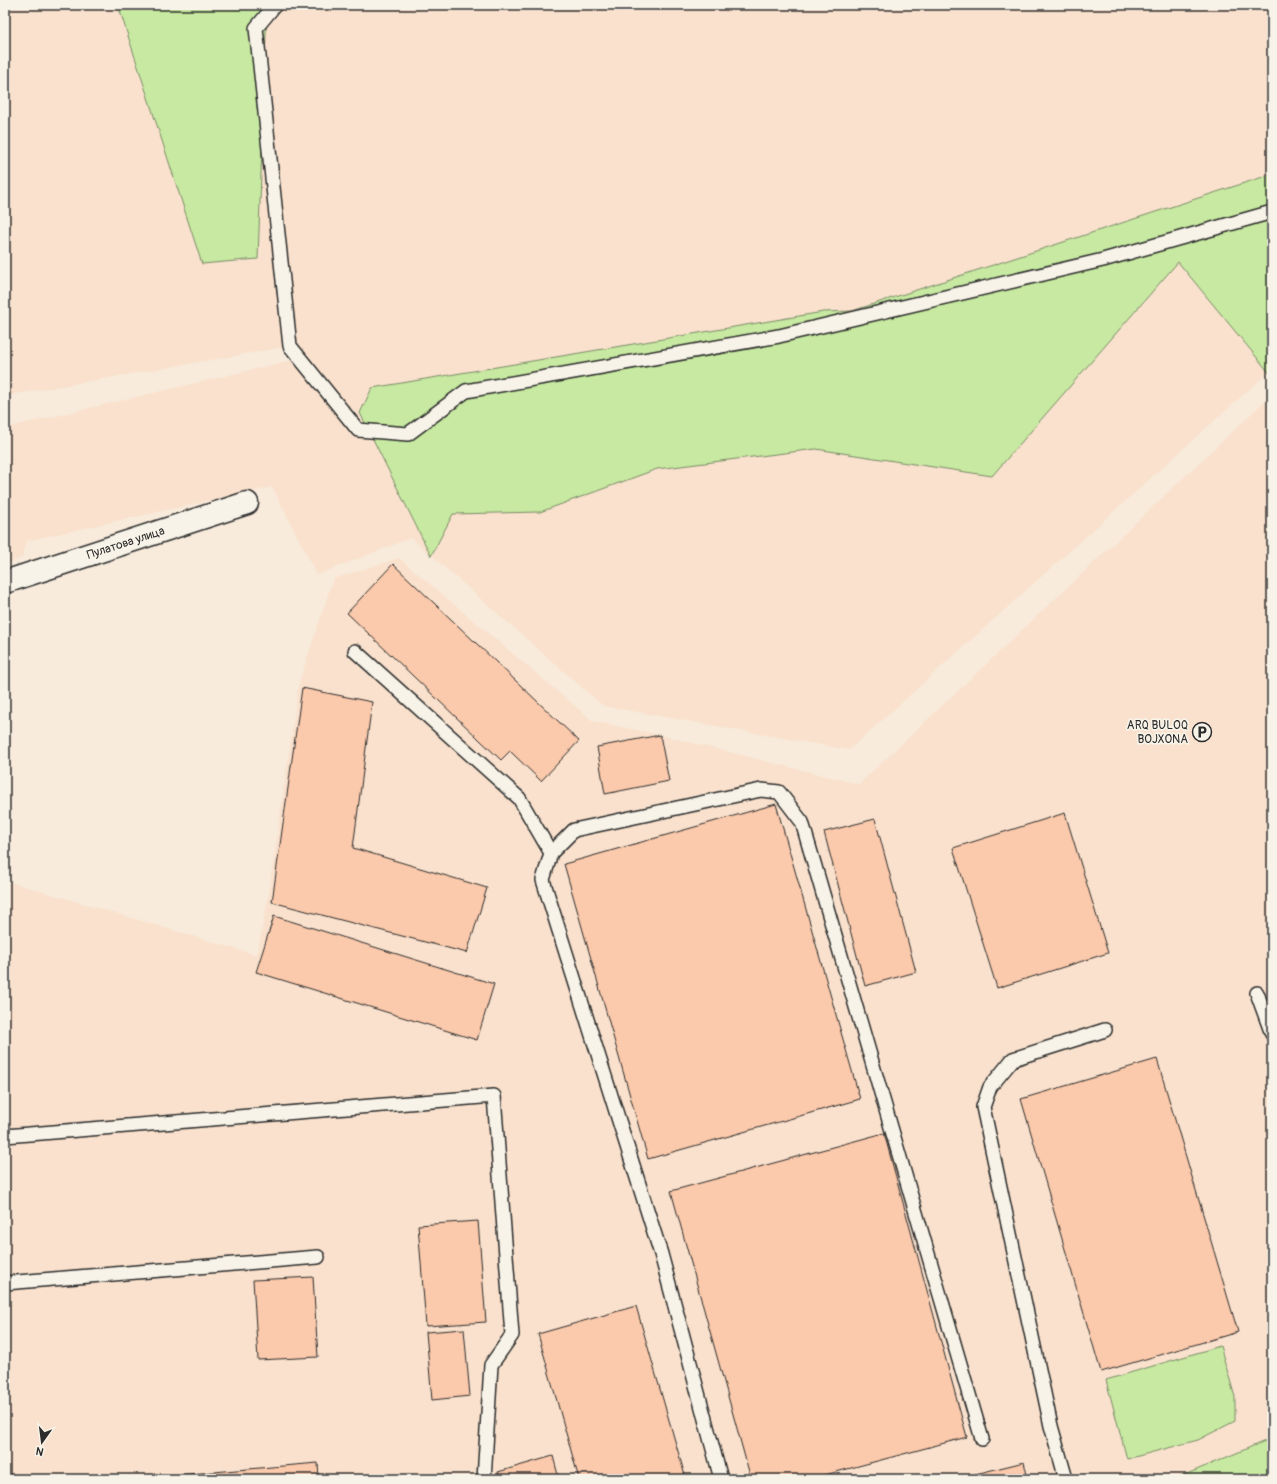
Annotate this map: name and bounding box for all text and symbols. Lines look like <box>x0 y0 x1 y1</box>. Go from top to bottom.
street label: Пулатова улица <box>85 523 167 563</box>
place label: ARQ BULOQ BOJXONA <box>1127 718 1188 747</box>
parking icon: ARQ BULOQ BOJXONA <box>1191 721 1213 743</box>
north arrow <box>22 1422 62 1462</box>
text: N <box>34 1444 45 1458</box>

